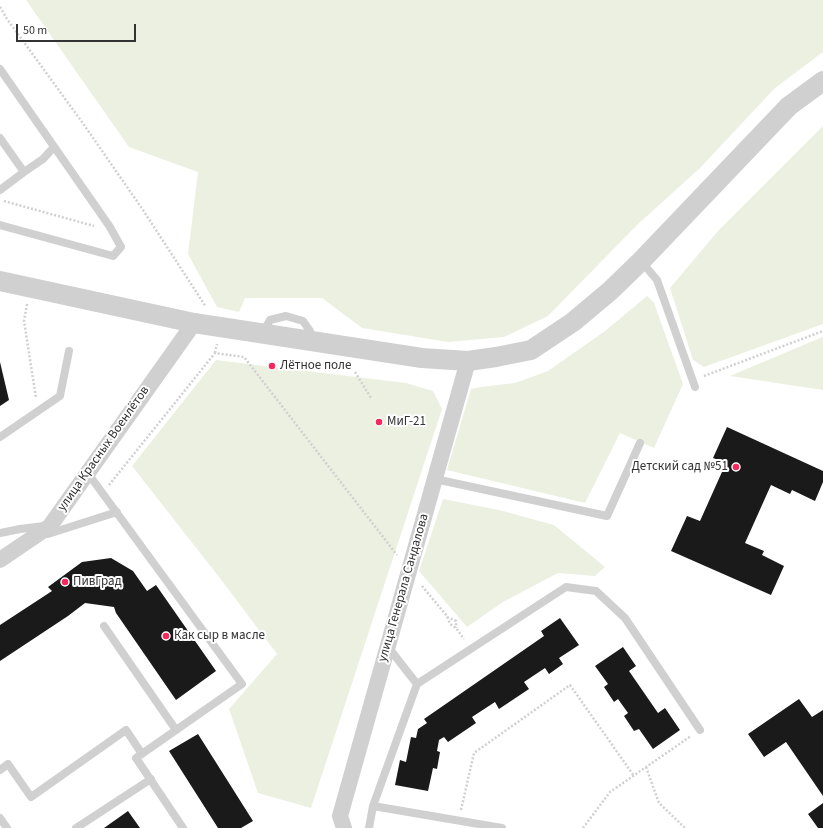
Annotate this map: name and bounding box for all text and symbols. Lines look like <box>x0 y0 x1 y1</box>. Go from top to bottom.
scale bar <box>18 16 138 42</box>
text: 50 m <box>23 22 47 39</box>
place label: Лётное поле <box>280 358 351 374</box>
marker: Лётное поле <box>267 361 277 371</box>
street label: улица Красных Военлётов <box>55 383 153 515</box>
place label: МиГ-21 <box>387 414 426 430</box>
marker: МиГ-21 <box>374 417 384 427</box>
place label: Детский сад №51 <box>631 459 728 475</box>
marker: Детский сад №51 <box>731 462 741 472</box>
street label: улица Генерала Сандалова <box>375 512 433 664</box>
place label: ПивГрад <box>73 574 122 590</box>
marker: ПивГрад <box>60 577 70 587</box>
place label: Как сыр в масле <box>174 628 265 644</box>
marker: Как сыр в масле <box>161 631 171 641</box>

